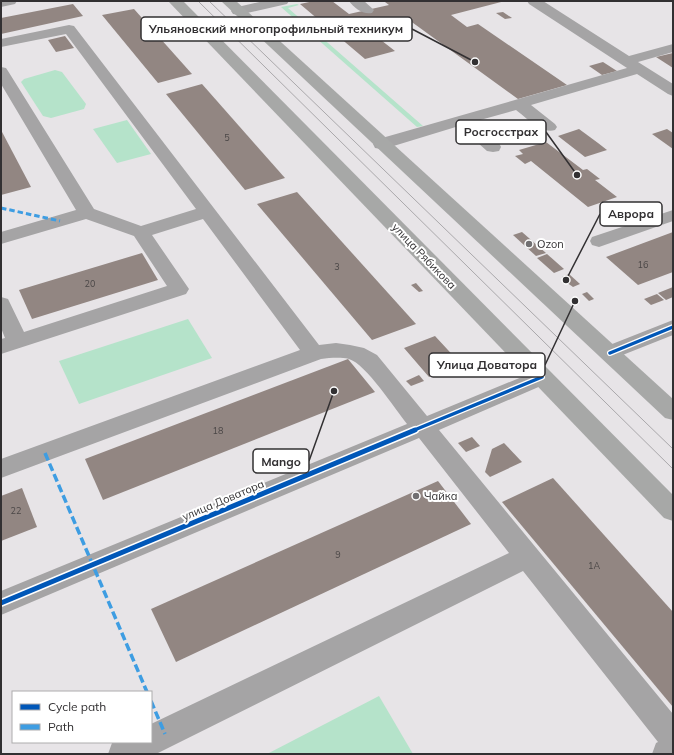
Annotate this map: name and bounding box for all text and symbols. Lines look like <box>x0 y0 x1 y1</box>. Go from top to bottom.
callout: Ульяновский многопрофильный техникум <box>141 17 412 41</box>
text: Ульяновский многопрофильный техникум <box>148 21 403 36</box>
callout: Росгосстрах <box>456 120 546 144</box>
text: Росгосстрах <box>464 124 538 139</box>
house number: 5 <box>224 132 230 143</box>
callout: Аврора <box>600 202 662 226</box>
text: Аврора <box>608 206 654 221</box>
street label: улица Рябикова <box>389 220 459 292</box>
place label: Ozon <box>537 237 564 251</box>
marker: Ozon <box>524 239 534 249</box>
house number: 16 <box>638 259 648 270</box>
house number: 3 <box>334 261 340 272</box>
house number: 20 <box>85 278 95 289</box>
callout: Улица Доватора <box>429 353 545 377</box>
text: Улица Доватора <box>436 357 537 372</box>
house number: 18 <box>213 425 223 436</box>
callout: Mango <box>253 449 309 473</box>
text: Mango <box>261 454 301 469</box>
street label: улица Доватора <box>180 476 266 524</box>
place label: Чайка <box>424 489 458 503</box>
marker: Чайка <box>411 491 421 501</box>
house number: 22 <box>11 505 21 516</box>
house number: 9 <box>335 549 341 560</box>
house number: 1А <box>588 560 600 571</box>
legend <box>12 691 152 743</box>
text: Cycle path <box>48 699 106 714</box>
text: Path <box>48 719 74 734</box>

